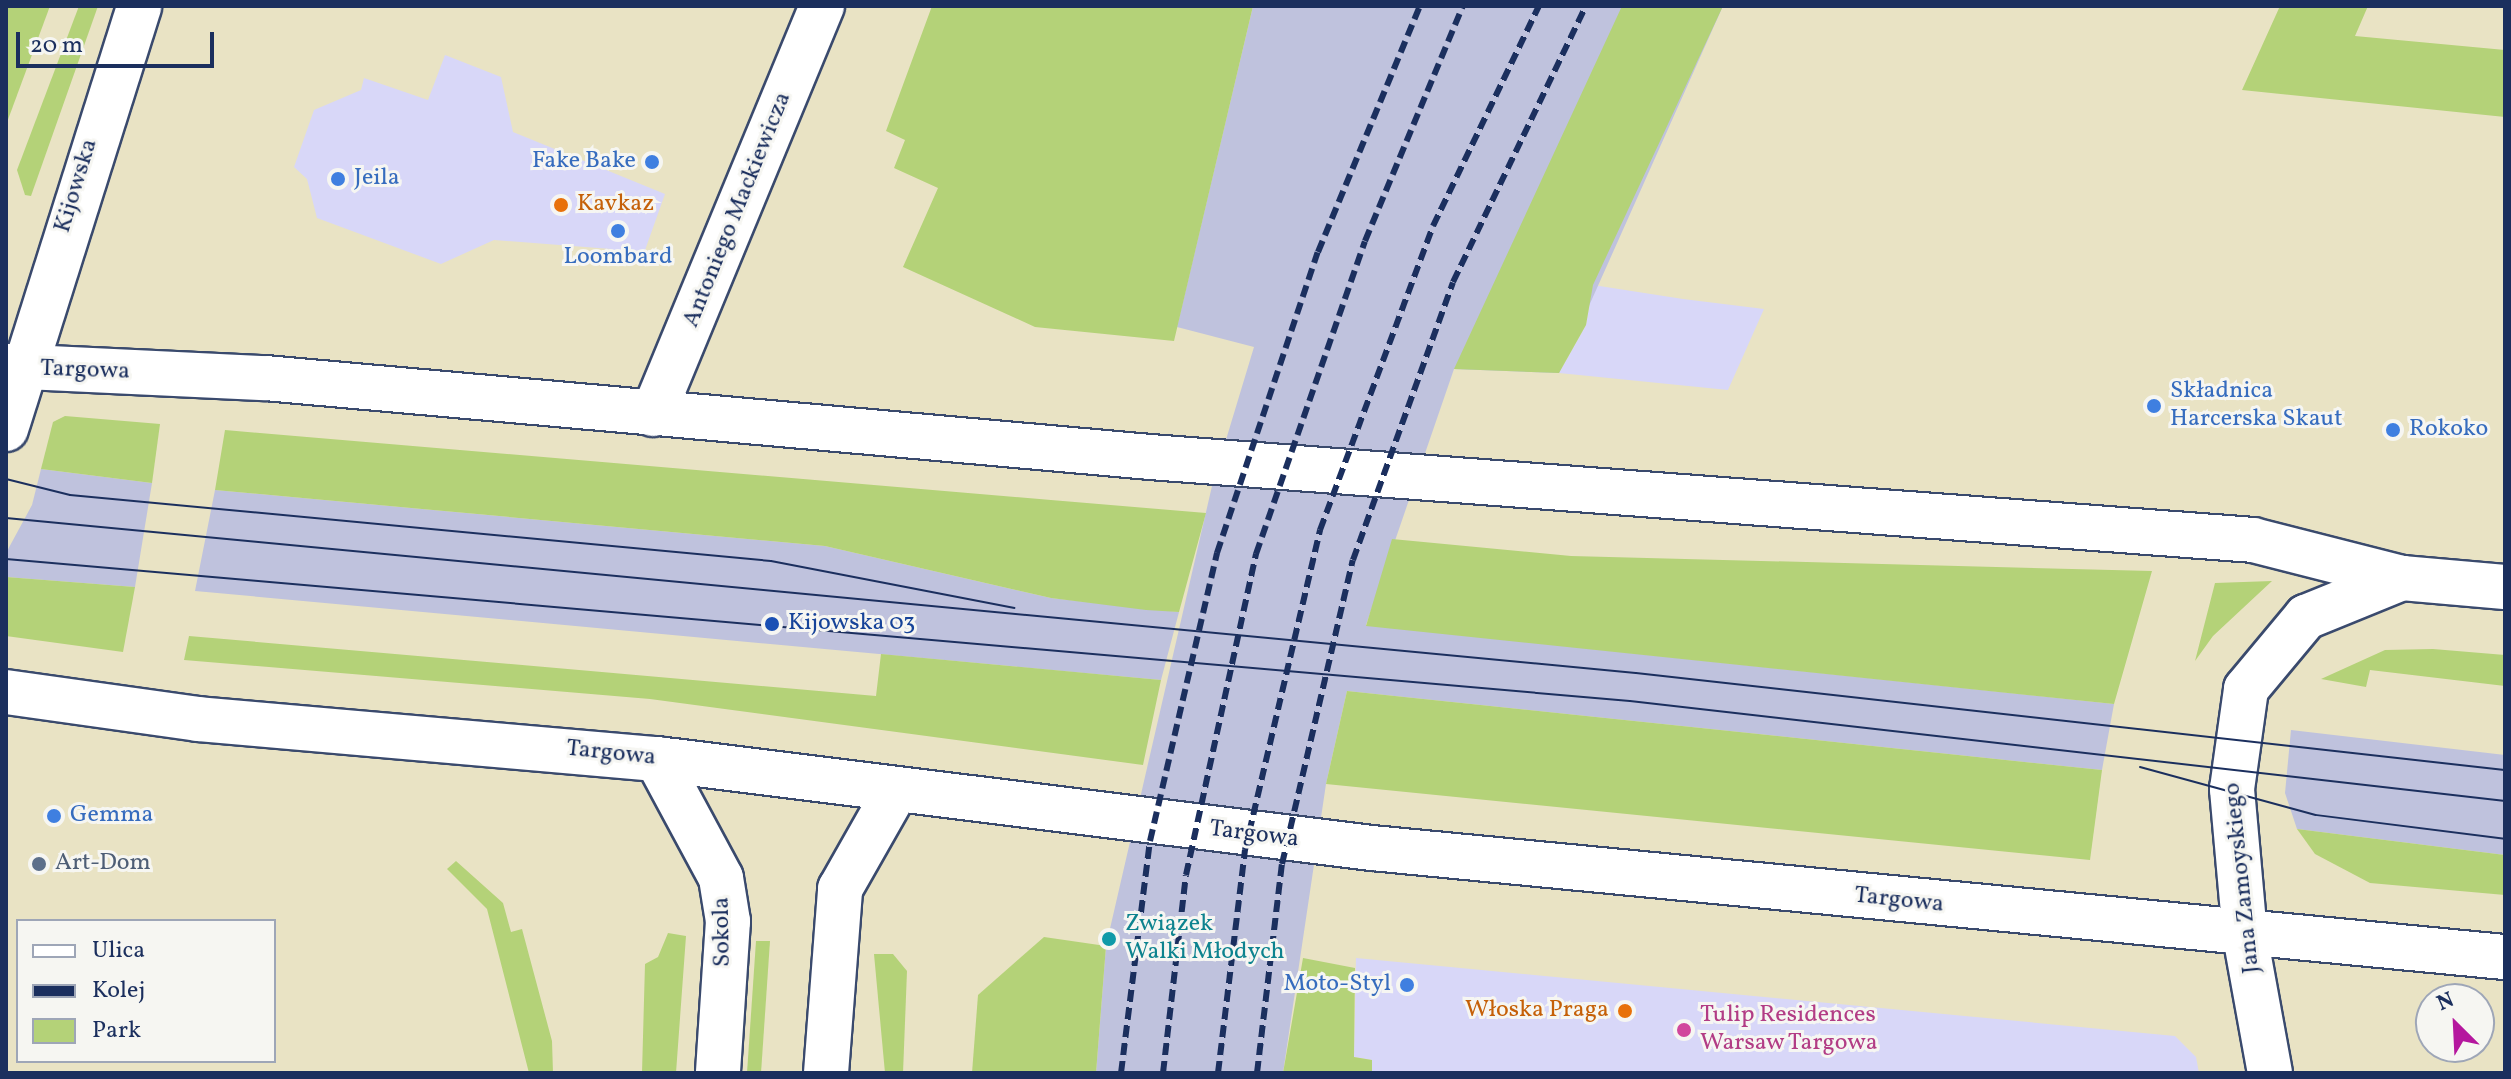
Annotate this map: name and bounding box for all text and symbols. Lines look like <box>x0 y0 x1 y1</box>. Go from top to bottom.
scale bar <box>20 16 218 66</box>
text: 20 m <box>30 29 83 63</box>
street label: Antoniego Mackiewicza <box>678 88 798 332</box>
street label: Kijowska <box>49 136 105 236</box>
place label: Fake Bake <box>532 148 636 176</box>
marker: Fake Bake <box>643 153 661 171</box>
place label: Jeila <box>354 165 400 193</box>
marker: Jeila <box>329 170 347 188</box>
place label: Kavkaz <box>577 191 654 219</box>
marker: Kavkaz <box>552 196 570 214</box>
marker: Loombard <box>609 222 627 240</box>
place label: Loombard <box>564 244 672 272</box>
street label: Targowa <box>40 355 130 387</box>
place label: Składnica Harcerska Skaut <box>2170 378 2343 434</box>
marker: Składnica Harcerska Skaut <box>2145 397 2163 415</box>
place label: Rokoko <box>2409 416 2488 444</box>
marker: Rokoko <box>2384 421 2402 439</box>
place label: Kijowska 03 <box>788 610 915 638</box>
marker: Kijowska 03 <box>763 615 781 633</box>
street label: Targowa <box>565 735 657 773</box>
street label: Jana Zamoyskiego <box>2219 781 2267 975</box>
place label: Gemma <box>70 802 153 830</box>
marker: Gemma <box>45 807 63 825</box>
street label: Targowa <box>1208 815 1300 855</box>
place label: Art-Dom <box>55 850 151 878</box>
marker: Art-Dom <box>30 855 48 873</box>
street label: Targowa <box>1853 882 1945 920</box>
street label: Sokola <box>708 897 738 967</box>
place label: Związek Walki Młodych <box>1125 911 1285 967</box>
legend <box>16 919 276 1063</box>
marker: Związek Walki Młodych <box>1100 930 1118 948</box>
text: Ulica <box>92 934 145 968</box>
place label: Moto-Styl <box>1284 971 1391 999</box>
text: Kolej <box>92 974 145 1008</box>
marker: Moto-Styl <box>1398 976 1416 994</box>
north arrow <box>2415 983 2495 1063</box>
text: N <box>2432 985 2459 1020</box>
place label: Włoska Praga <box>1465 997 1609 1025</box>
marker: Włoska Praga <box>1616 1002 1634 1020</box>
place label: Tulip Residences Warsaw Targowa <box>1700 1002 1879 1058</box>
text: Park <box>92 1014 141 1048</box>
marker: Tulip Residences Warsaw Targowa <box>1675 1021 1693 1039</box>

